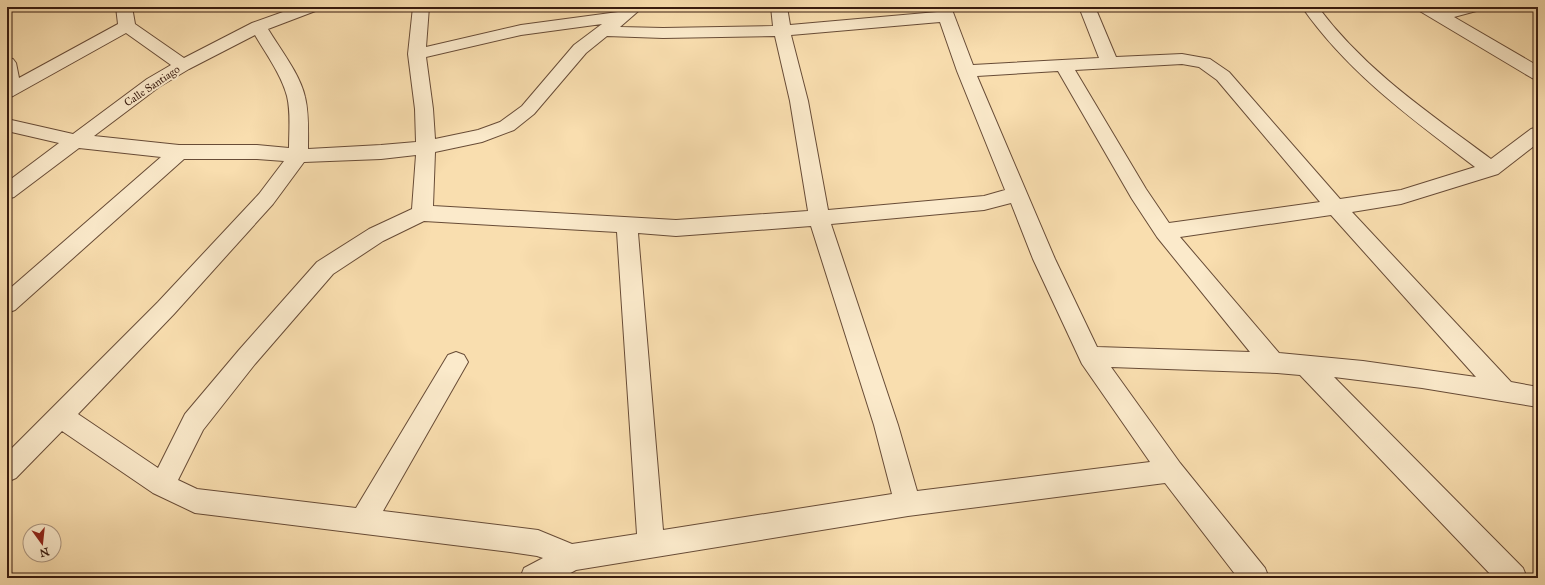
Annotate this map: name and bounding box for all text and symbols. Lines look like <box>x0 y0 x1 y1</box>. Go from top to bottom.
street label: Calle Santiago <box>122 62 183 109</box>
north arrow <box>22 523 62 563</box>
text: N <box>38 545 51 560</box>

